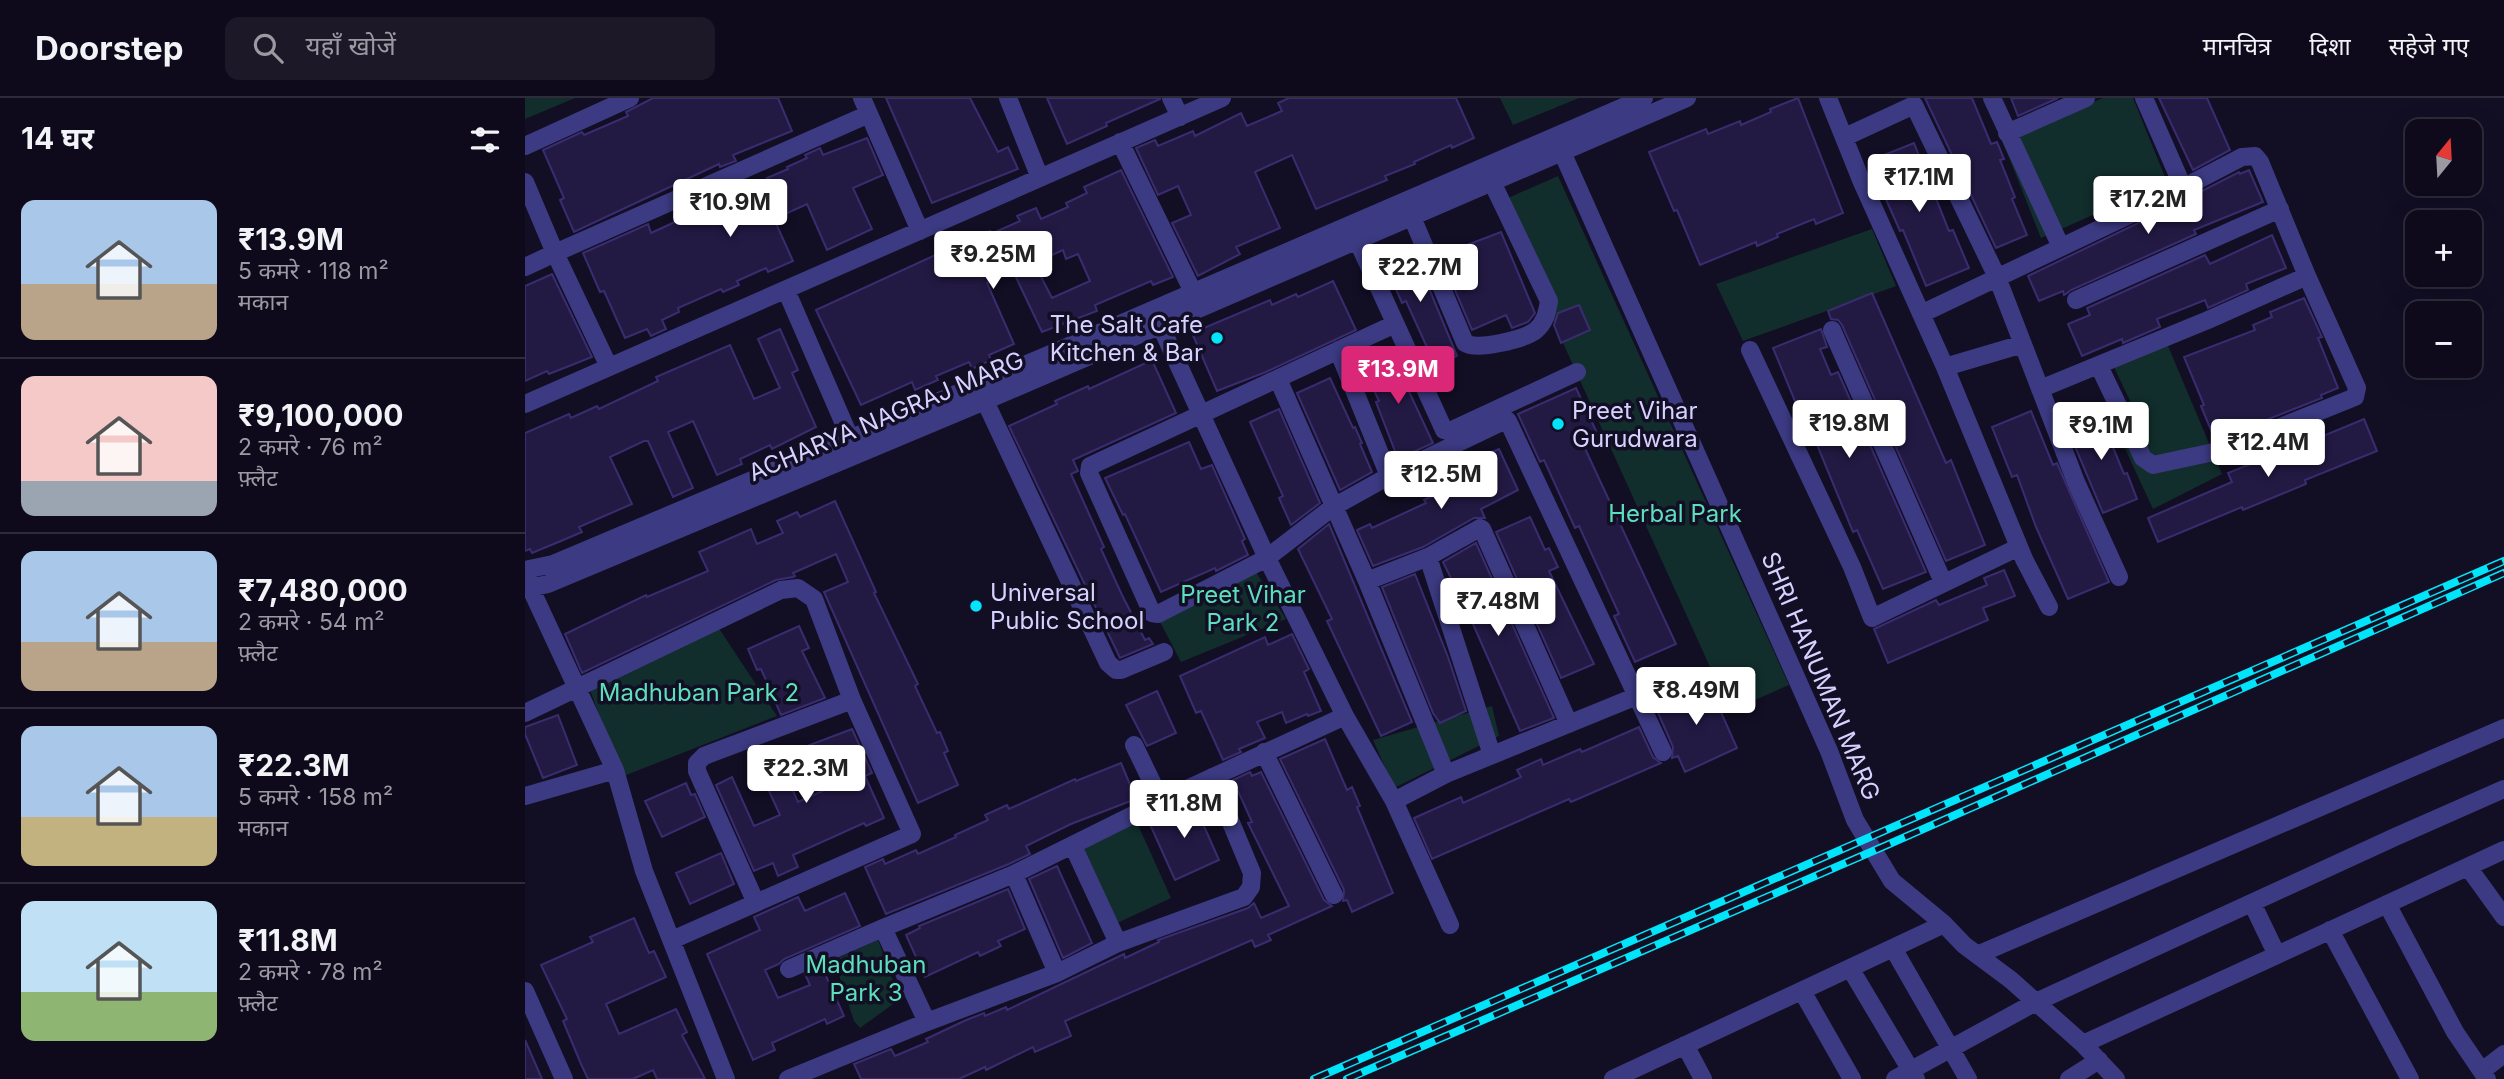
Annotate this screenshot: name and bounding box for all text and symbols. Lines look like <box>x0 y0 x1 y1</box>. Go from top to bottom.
search box <box>225 17 715 80</box>
text: Doorstep <box>35 28 183 68</box>
icon: search <box>249 29 287 67</box>
text: यहाँ खोजें <box>305 30 396 61</box>
text: मानचित्र <box>2203 32 2271 61</box>
text: दिशा <box>2309 32 2351 61</box>
text: सहेजे गए <box>2389 32 2469 61</box>
north arrow <box>2405 119 2481 196</box>
map controls <box>2405 119 2482 378</box>
text: 14 घर <box>21 120 94 156</box>
icon: filters <box>466 121 504 159</box>
pin: ₹17.1M <box>1862 155 1976 214</box>
text: ₹17.1M <box>1884 163 1954 191</box>
pin: ₹17.2M <box>2091 176 2205 236</box>
pin: ₹10.9M <box>673 180 787 239</box>
text: ₹17.2M <box>2109 185 2187 213</box>
text: ₹10.9M <box>689 188 771 216</box>
button: + <box>2405 210 2482 287</box>
text: ₹13.9M <box>238 221 344 257</box>
icon: home <box>77 228 161 312</box>
pin: ₹9.25M <box>936 232 1050 291</box>
text: ₹9.25M <box>950 240 1036 268</box>
pin: ₹22.7M <box>1363 244 1477 304</box>
text: ₹22.7M <box>1378 253 1462 281</box>
text: 5 कमरे · 118 m² <box>238 257 389 285</box>
text: मकान <box>238 288 288 316</box>
button: − <box>2405 301 2482 378</box>
place label: The Salt Cafe Kitchen & Bar <box>1050 310 1203 367</box>
marker: The Salt Cafe Kitchen & Bar <box>1209 330 1225 346</box>
street label: ACHARYA NAGRAJ MARG <box>744 345 1028 487</box>
pin: ₹13.9M <box>1341 346 1455 406</box>
text: ₹13.9M <box>1357 355 1439 383</box>
place label: Preet Vihar Gurudwara <box>1572 396 1698 453</box>
text: ₹9,100,000 <box>238 397 403 433</box>
pin: ₹19.8M <box>1792 400 1906 460</box>
pin: ₹9.1M <box>2052 402 2150 462</box>
icon: home <box>77 404 161 488</box>
text: ₹19.8M <box>1809 409 1889 437</box>
text: ₹9.1M <box>2069 411 2133 439</box>
marker: Preet Vihar Gurudwara <box>1550 416 1566 432</box>
pin: ₹12.4M <box>2211 420 2325 479</box>
text: ₹12.4M <box>2227 428 2309 456</box>
text: 2 कमरे · 76 m² <box>238 433 383 461</box>
pin: ₹12.5M <box>1384 452 1498 511</box>
text: ₹12.5M <box>1400 460 1482 488</box>
text: फ़्लैट <box>238 464 278 492</box>
park label: Herbal Park <box>1608 499 1742 528</box>
street label: SHRI HANUMAN MARG <box>1756 548 1886 804</box>
text: ₹7,480,000 <box>238 572 408 608</box>
place label: Universal Public School <box>990 578 1144 635</box>
pin: ₹7.48M <box>1441 578 1555 638</box>
icon: home <box>77 579 161 663</box>
park label: Preet Vihar Park 2 <box>1180 580 1306 637</box>
text: ₹7.48M <box>1456 587 1540 615</box>
marker: Universal Public School <box>968 598 984 614</box>
text: 2 कमरे · 54 m² <box>238 608 385 636</box>
text: फ़्लैट <box>238 639 278 667</box>
pin: ₹8.49M <box>1639 668 1753 727</box>
text: ₹8.49M <box>1652 676 1740 704</box>
park label: Madhuban Park 2 <box>599 678 799 707</box>
pin: ₹22.3M <box>749 746 863 805</box>
text: ₹22.3M <box>238 747 350 783</box>
icon: home <box>77 754 161 838</box>
text: ₹22.3M <box>763 754 849 782</box>
pin: ₹11.8M <box>1127 780 1241 840</box>
text: 5 कमरे · 158 m² <box>238 783 393 811</box>
text: ₹11.8M <box>1146 789 1222 817</box>
text: मकान <box>238 814 288 842</box>
text: ₹11.8M <box>238 922 338 958</box>
icon: home <box>77 929 161 1013</box>
park label: Madhuban Park 3 <box>806 950 926 1007</box>
text: 2 कमरे · 78 m² <box>238 958 383 986</box>
text: फ़्लैट <box>238 989 278 1017</box>

